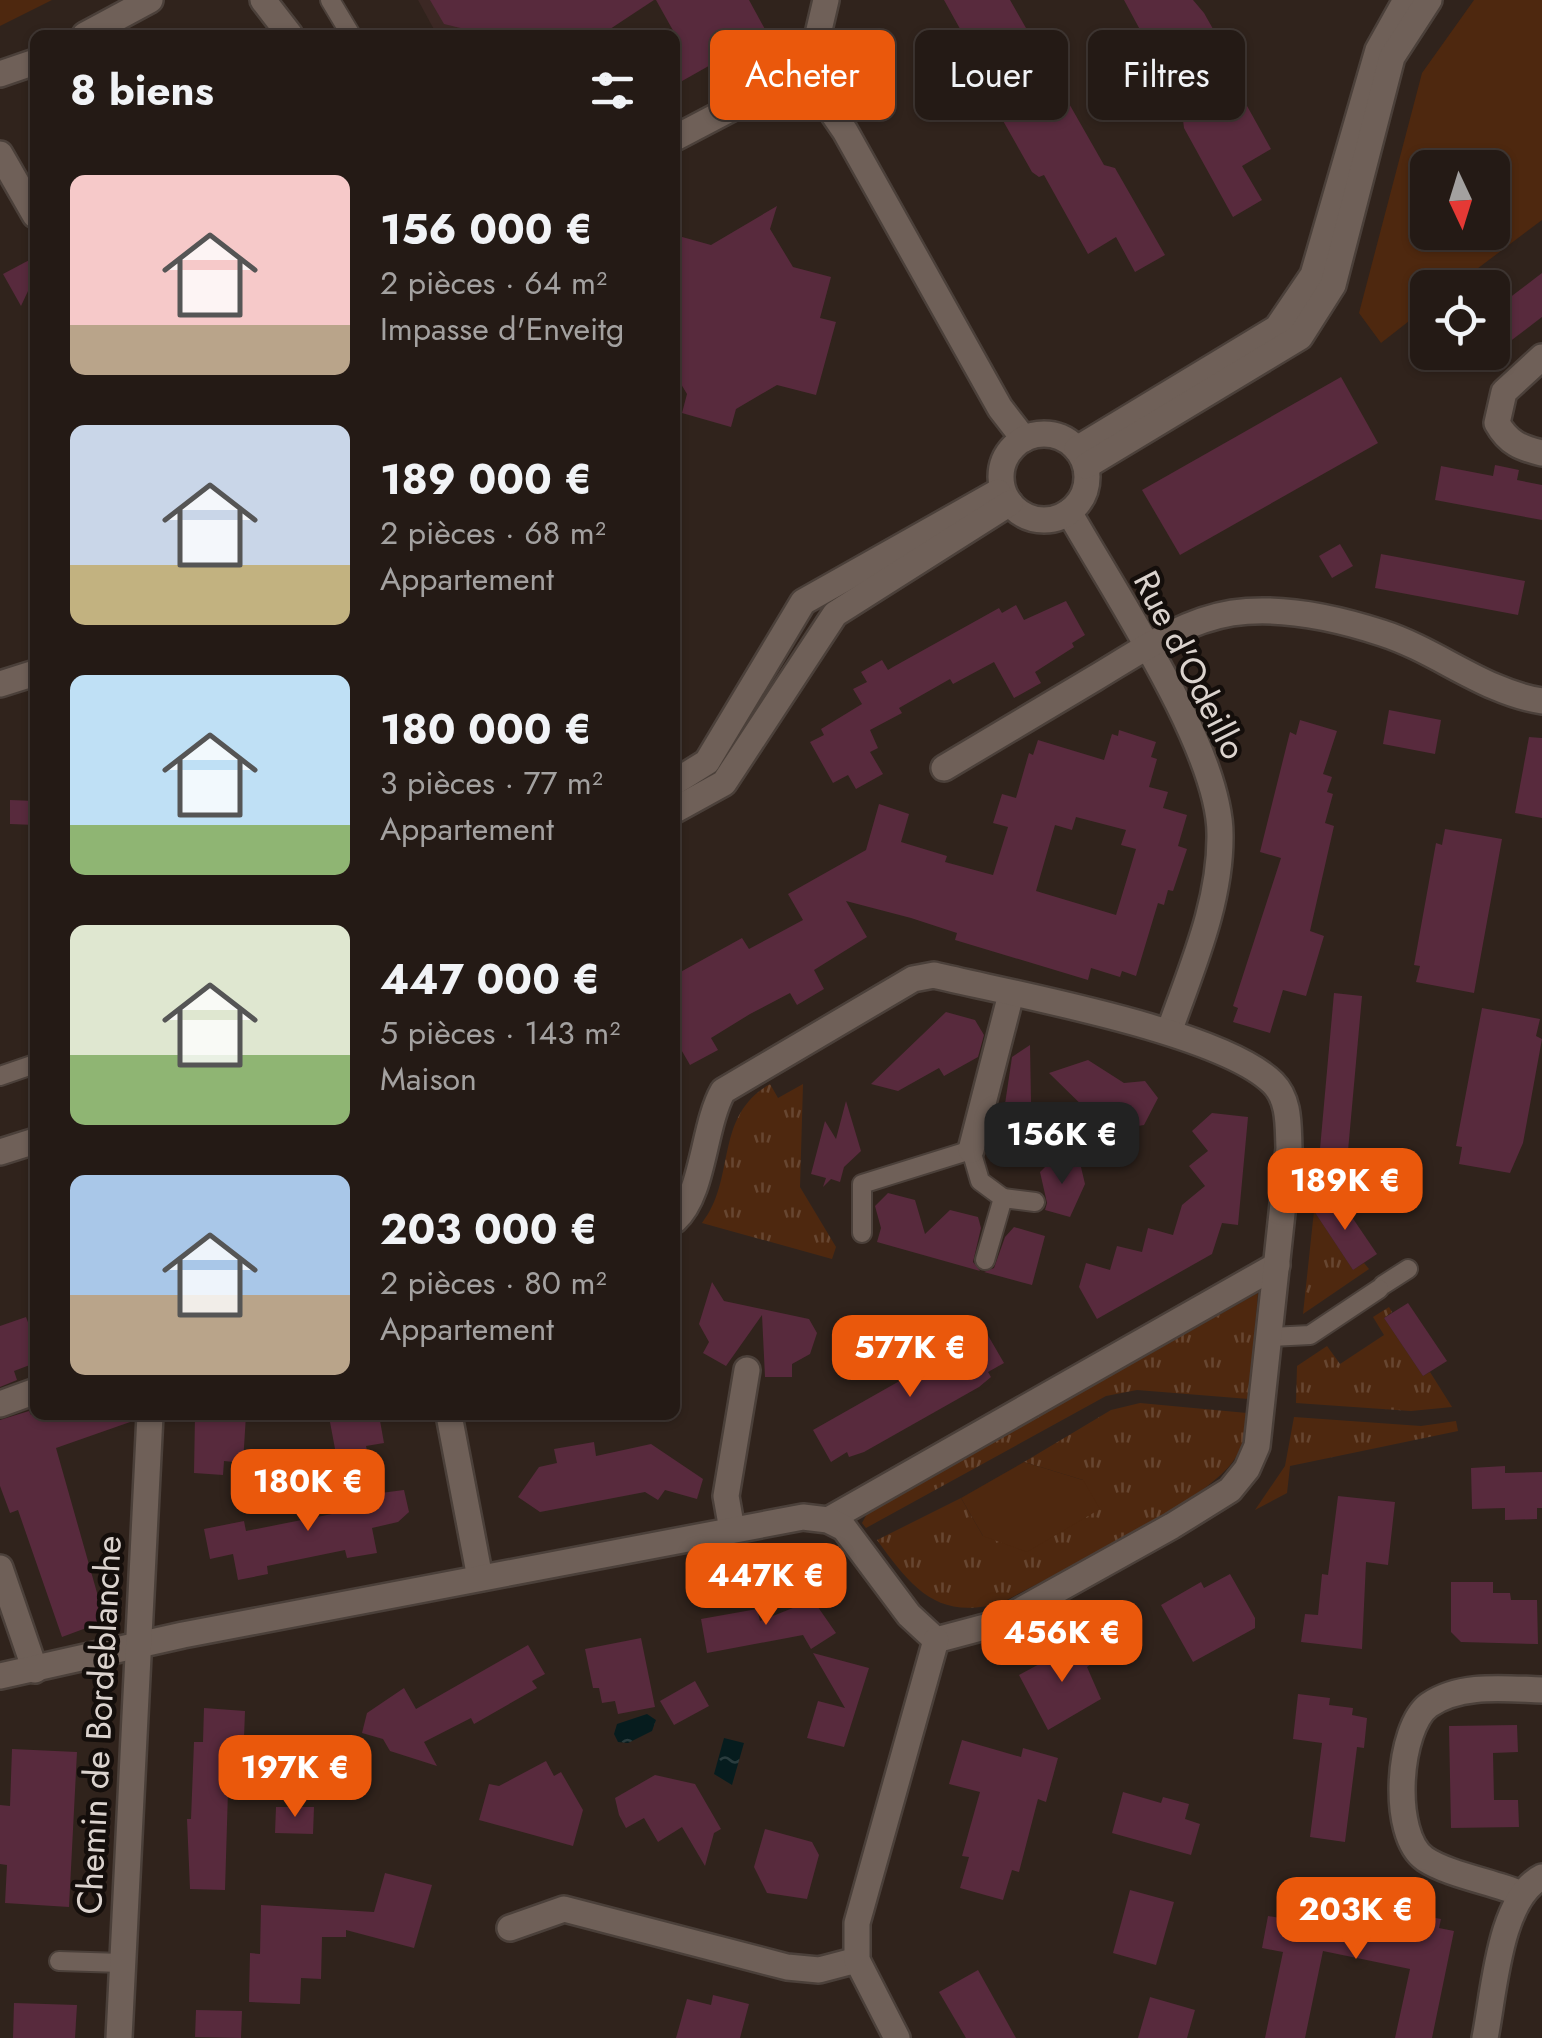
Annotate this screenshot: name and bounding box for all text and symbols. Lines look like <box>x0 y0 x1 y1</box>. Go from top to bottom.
chip: Acheter <box>710 30 895 120</box>
chip: Louer <box>915 30 1068 120</box>
chip: Filtres <box>1088 30 1245 120</box>
text: 8 biens <box>70 60 214 121</box>
icon: filters <box>585 63 640 118</box>
north arrow <box>1410 150 1510 250</box>
map controls <box>1410 150 1510 370</box>
text: 156 000 € <box>380 199 593 260</box>
icon: home <box>150 215 270 335</box>
text: 2 pièces · 64 m² <box>380 260 607 306</box>
button: locate <box>1410 270 1510 370</box>
text: Impasse d'Enveitg <box>380 306 624 352</box>
text: 189 000 € <box>380 449 592 510</box>
icon: home <box>150 465 270 585</box>
text: 2 pièces · 68 m² <box>380 510 606 556</box>
text: Appartement <box>380 556 554 602</box>
street label: Rue d'Odeillo <box>1121 562 1259 768</box>
text: 180 000 € <box>380 699 592 760</box>
icon: home <box>150 715 270 835</box>
text: 3 pièces · 77 m² <box>380 760 603 806</box>
text: Appartement <box>380 806 554 852</box>
text: 447 000 € <box>380 949 600 1010</box>
icon: home <box>150 965 270 1085</box>
text: 5 pièces · 143 m² <box>380 1010 620 1056</box>
text: Maison <box>380 1056 477 1102</box>
pin: 156K € <box>981 1102 1143 1187</box>
text: 156K € <box>1006 1111 1118 1157</box>
pin: 189K € <box>1264 1148 1426 1233</box>
text: 189K € <box>1290 1157 1400 1203</box>
text: 203 000 € <box>380 1199 598 1260</box>
icon: home <box>150 1215 270 1335</box>
text: 2 pièces · 80 m² <box>380 1260 607 1306</box>
text: Appartement <box>380 1306 554 1352</box>
pin: 577K € <box>829 1315 991 1400</box>
text: 577K € <box>854 1324 966 1370</box>
pin: 180K € <box>227 1449 389 1534</box>
text: 180K € <box>253 1458 363 1504</box>
street label: Chemin de Bordeblanche <box>64 1534 134 1916</box>
pin: 447K € <box>685 1543 847 1628</box>
text: 447K € <box>708 1552 824 1598</box>
pin: 456K € <box>981 1600 1143 1685</box>
text: 456K € <box>1003 1609 1121 1655</box>
pin: 197K € <box>214 1735 376 1820</box>
text: 197K € <box>241 1744 349 1790</box>
pin: 203K € <box>1275 1877 1437 1962</box>
text: 203K € <box>1299 1886 1413 1932</box>

